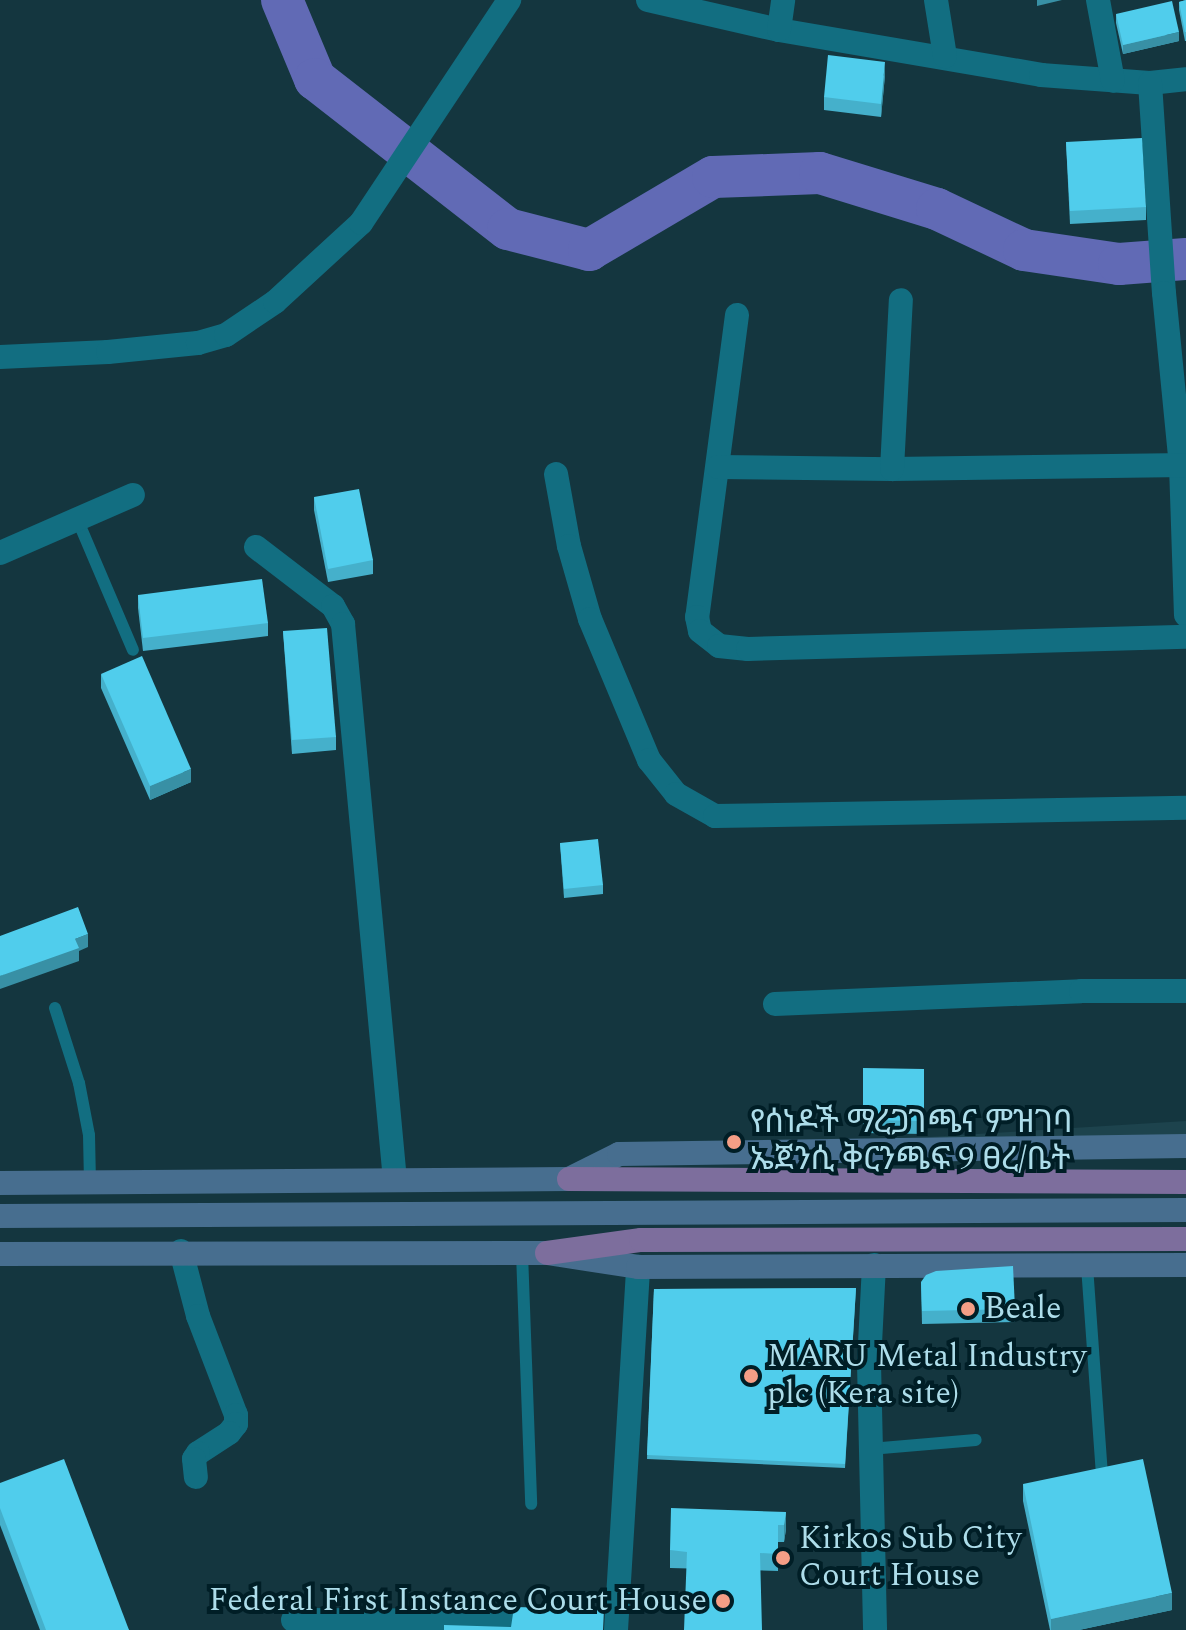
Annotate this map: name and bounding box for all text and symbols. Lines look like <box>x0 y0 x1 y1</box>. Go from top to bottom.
place label: የሰነዶች ማረጋገጫና ምዝገባ ኤጀንሲ ቅርንጫፍ 9 ፀረ/ቤት <box>750 1105 1072 1180</box>
marker: የሰነዶች ማረጋገጫና ምዝገባ ኤጀንሲ ቅርንጫፍ 9 ፀረ/ቤት <box>725 1133 743 1151</box>
place label: Beale <box>984 1290 1061 1328</box>
marker: Beale <box>959 1300 977 1318</box>
place label: MARU Metal Industry plc (Kera site) <box>767 1339 1087 1414</box>
marker: MARU Metal Industry plc (Kera site) <box>742 1367 760 1385</box>
place label: Kirkos Sub City Court House <box>799 1521 1022 1596</box>
marker: Kirkos Sub City Court House <box>774 1549 792 1567</box>
place label: Federal First Instance Court House <box>209 1582 707 1620</box>
marker: Federal First Instance Court House <box>714 1592 732 1610</box>

